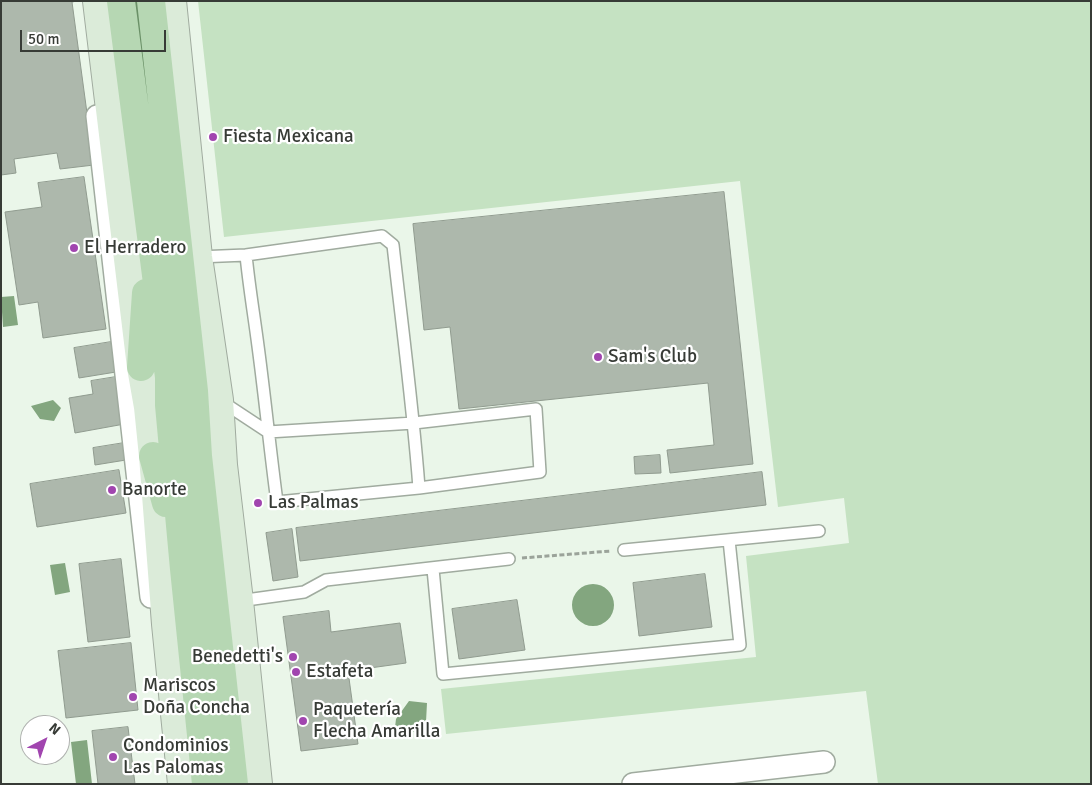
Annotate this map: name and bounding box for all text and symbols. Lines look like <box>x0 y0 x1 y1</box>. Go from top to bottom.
scale bar <box>22 20 169 52</box>
text: 50 m <box>28 30 59 48</box>
place label: Fiesta Mexicana <box>223 126 354 148</box>
marker: Fiesta Mexicana <box>207 131 219 143</box>
place label: El Herradero <box>84 237 186 259</box>
marker: El Herradero <box>68 242 80 254</box>
place label: Sam's Club <box>608 346 697 368</box>
marker: Sam's Club <box>592 351 604 363</box>
place label: Banorte <box>122 479 187 501</box>
marker: Banorte <box>106 484 118 496</box>
place label: Las Palmas <box>268 492 359 514</box>
marker: Las Palmas <box>252 497 264 509</box>
place label: Benedetti's <box>192 646 283 668</box>
marker: Benedetti's <box>287 651 299 663</box>
place label: Estafeta <box>306 661 373 683</box>
marker: Estafeta <box>290 666 302 678</box>
place label: Mariscos Doña Concha <box>143 675 250 719</box>
marker: Mariscos Doña Concha <box>127 691 139 703</box>
place label: Paquetería Flecha Amarilla <box>313 699 440 743</box>
north arrow <box>20 715 70 765</box>
marker: Paquetería Flecha Amarilla <box>297 715 309 727</box>
text: N <box>45 719 64 739</box>
place label: Condominios Las Palomas <box>123 735 229 779</box>
marker: Condominios Las Palomas <box>107 751 119 763</box>

